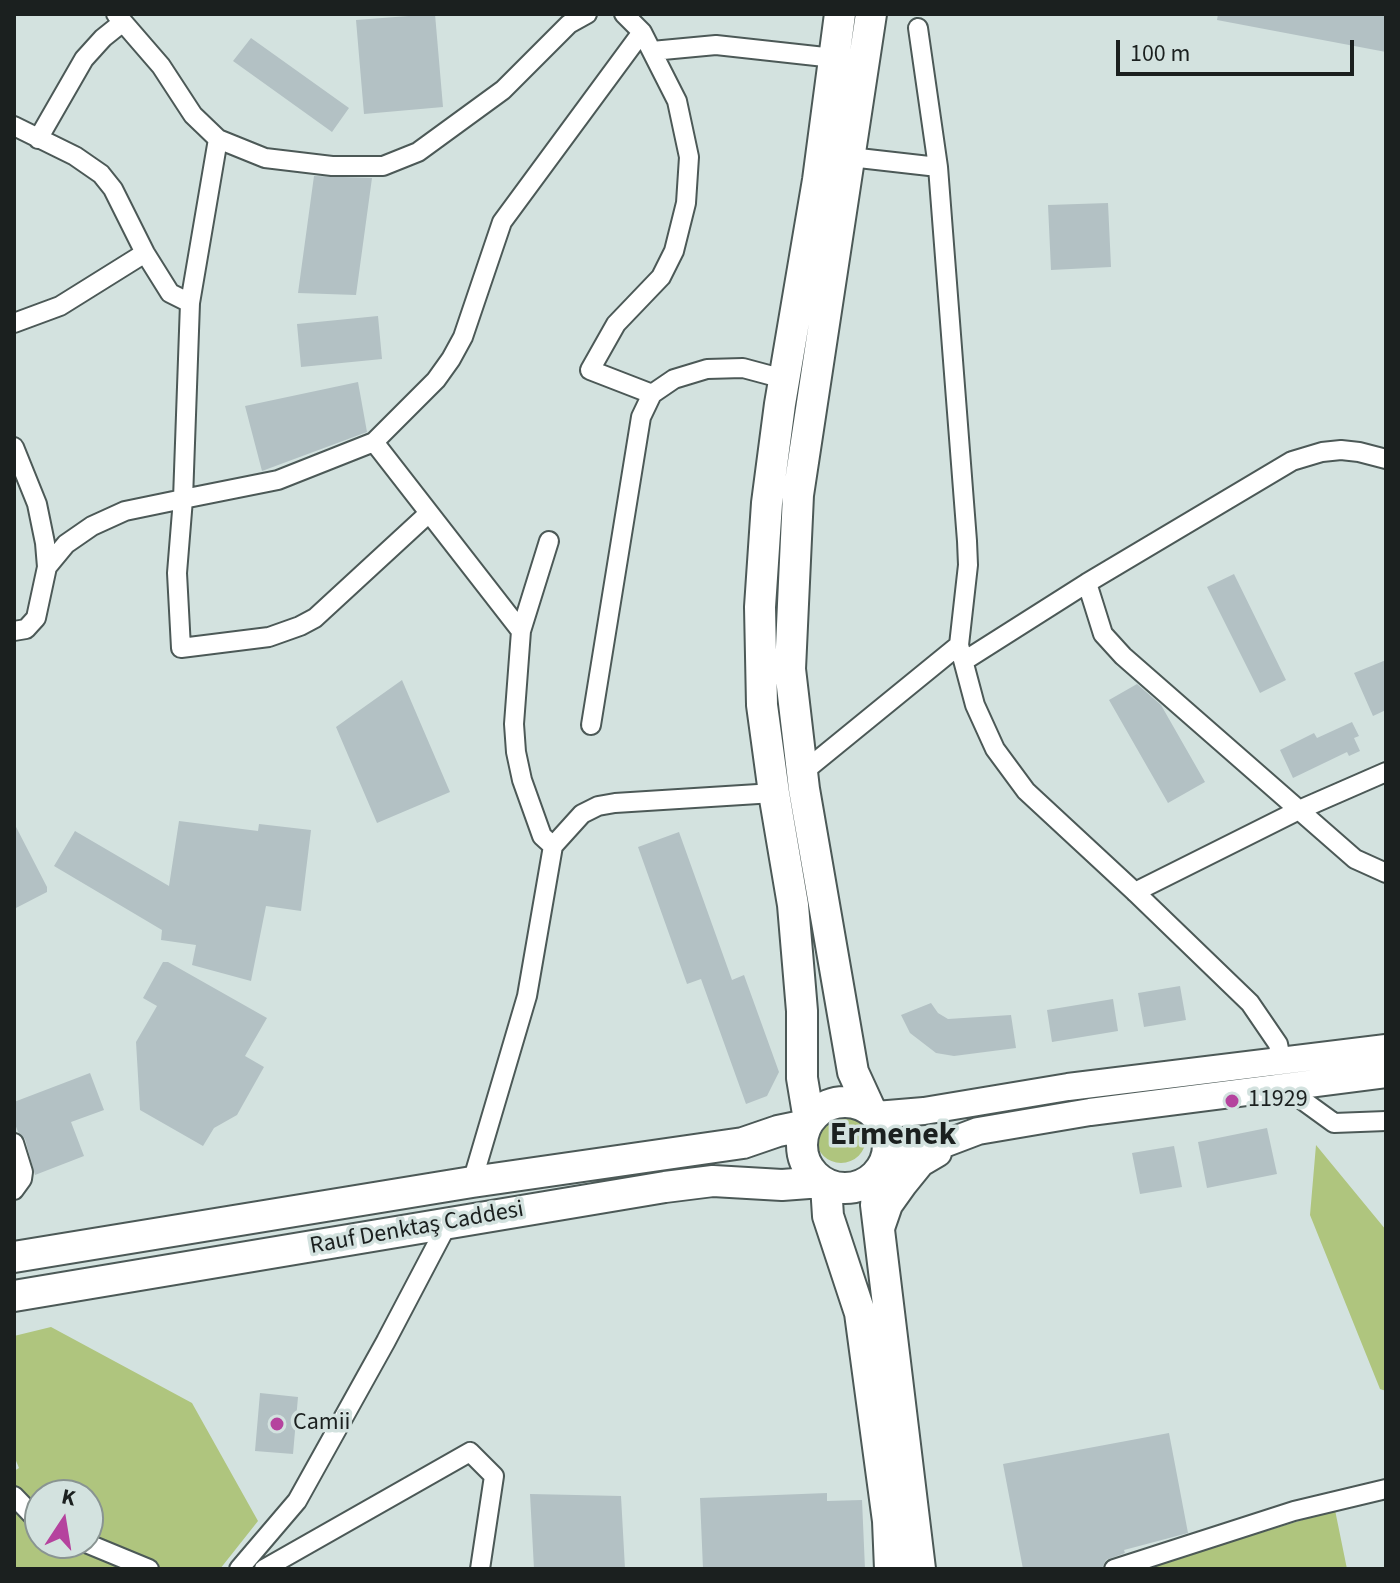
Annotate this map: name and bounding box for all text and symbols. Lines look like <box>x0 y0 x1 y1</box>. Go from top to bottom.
scale bar <box>1120 24 1358 74</box>
text: 100 m <box>1130 36 1190 71</box>
place label: 11929 <box>1248 1087 1308 1115</box>
marker: 11929 <box>1223 1092 1241 1110</box>
district label: Ermenek <box>830 1118 956 1156</box>
street label: Rauf Denktaş Caddesi <box>308 1196 526 1262</box>
place label: Camii <box>293 1410 351 1438</box>
marker: Camii <box>268 1415 286 1433</box>
north arrow <box>24 1479 104 1559</box>
text: K <box>59 1480 79 1515</box>

